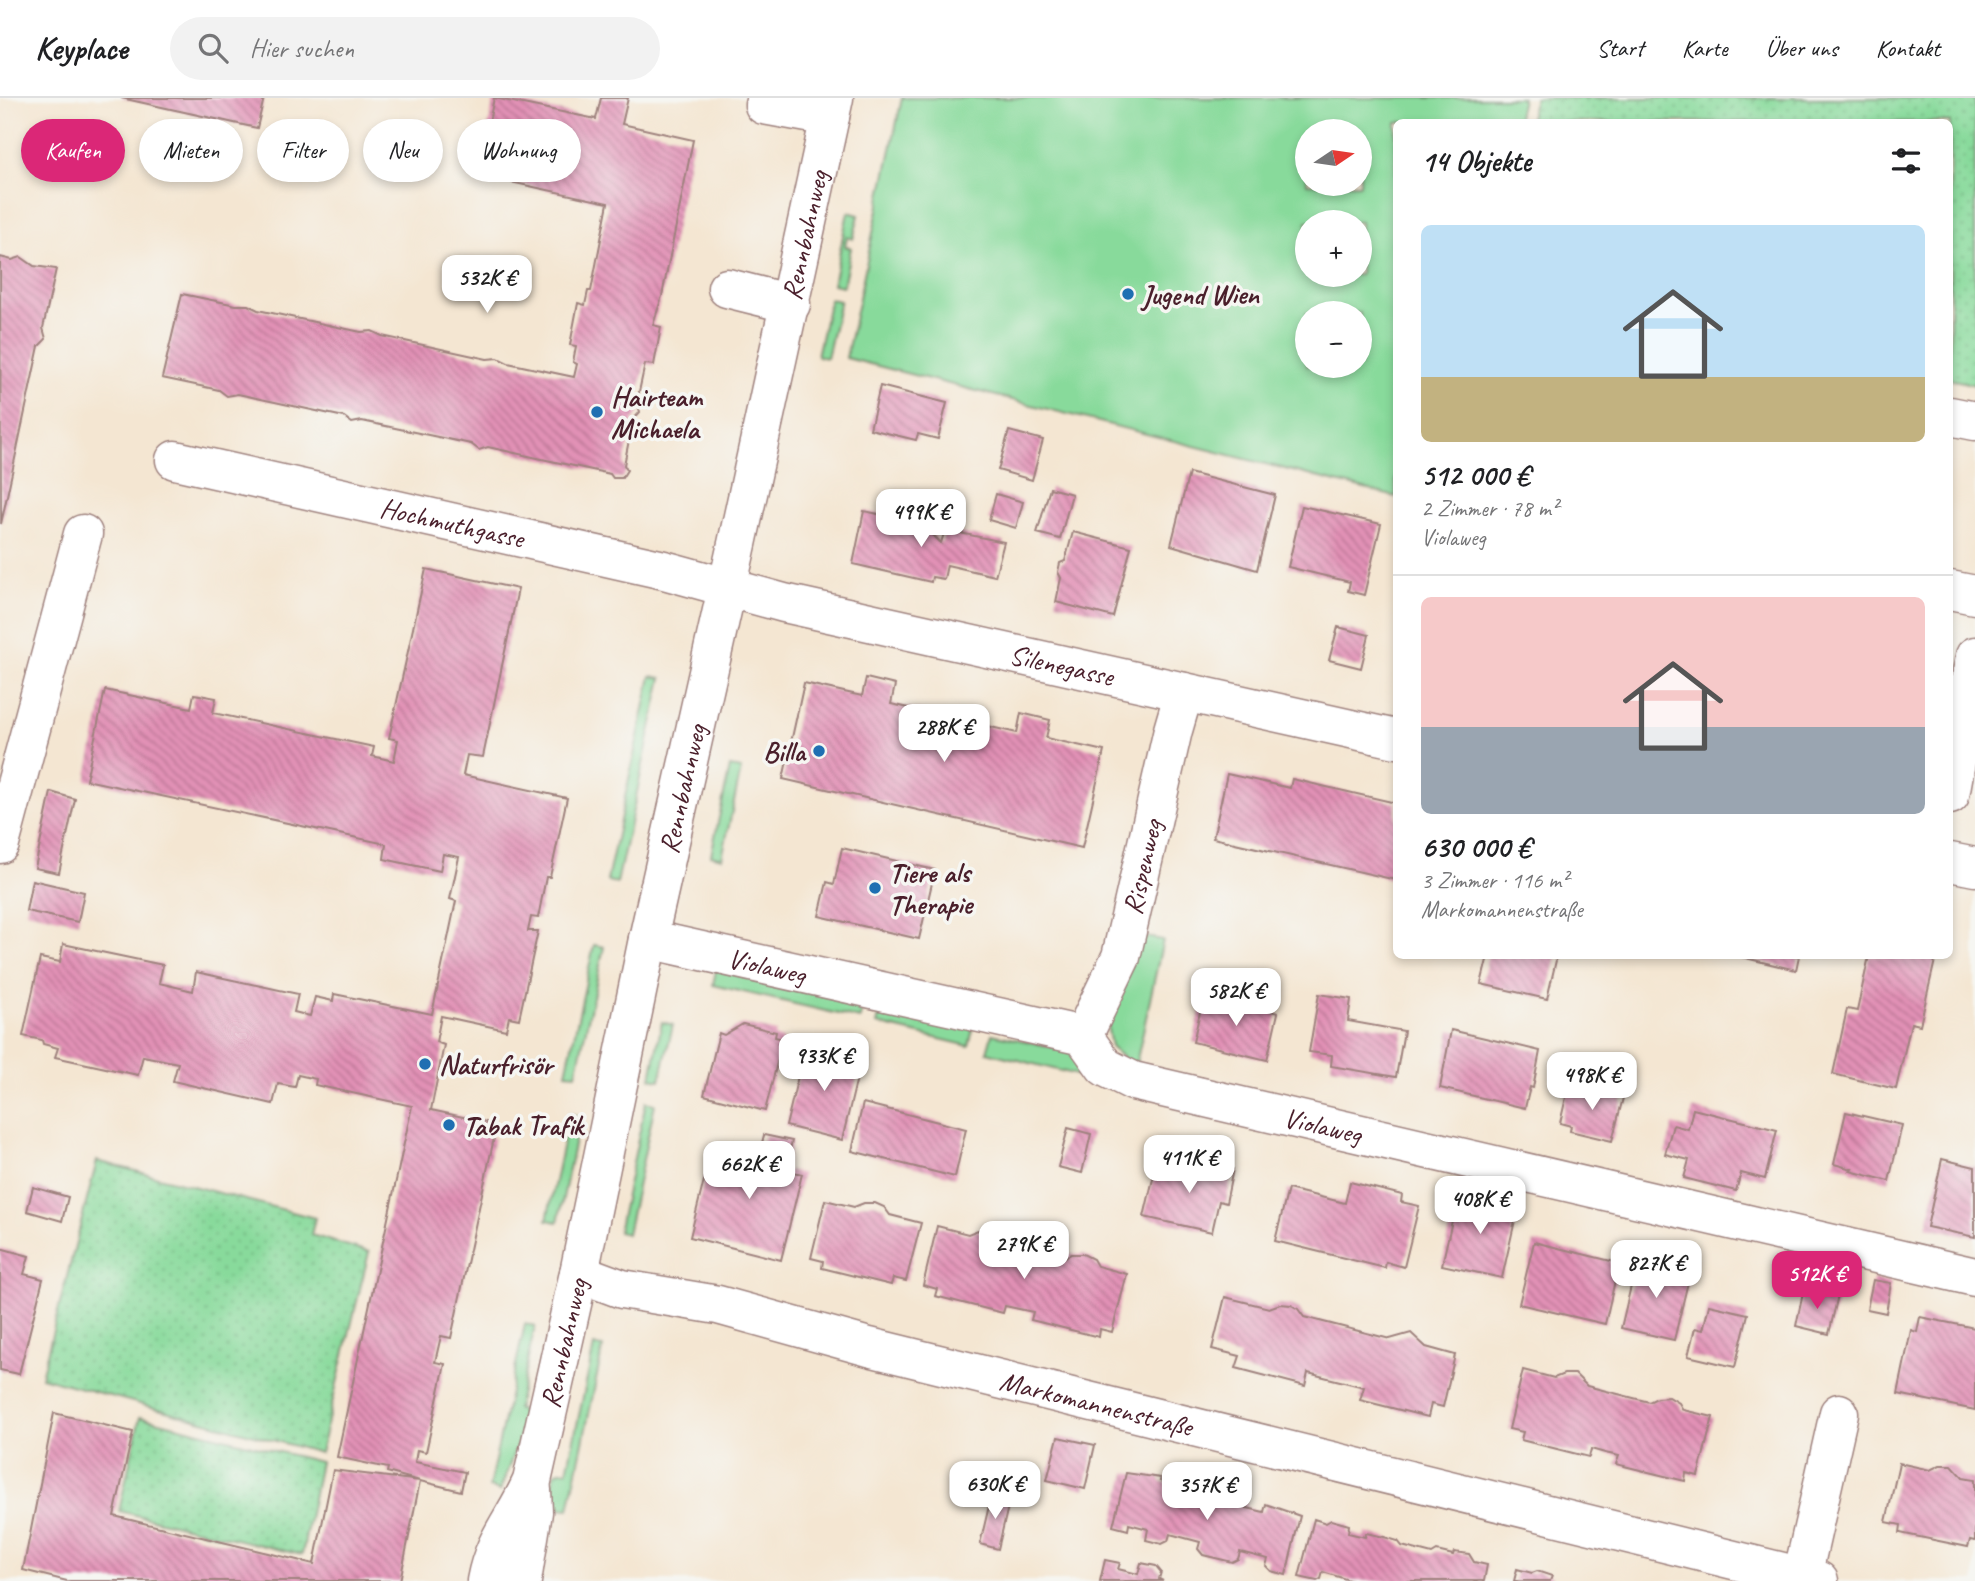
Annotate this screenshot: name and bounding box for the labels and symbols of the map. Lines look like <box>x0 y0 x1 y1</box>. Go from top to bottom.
north arrow <box>1295 119 1372 196</box>
street label: Rennbahnweg <box>773 166 836 303</box>
pin: 532K € <box>430 256 544 315</box>
place label: Jugend Wien <box>1140 277 1260 312</box>
marker: Jugend Wien <box>1120 286 1136 302</box>
place label: Hairteam Michaela <box>611 379 704 446</box>
marker: Hairteam Michaela <box>589 404 605 420</box>
street label: Hochmuthgasse <box>377 489 529 556</box>
pin: 499K € <box>864 490 978 549</box>
street label: Silenegasse <box>1006 636 1119 694</box>
pin: 288K € <box>887 704 1001 764</box>
street label: Rennbahnweg <box>650 720 714 857</box>
place label: Billa <box>763 734 808 769</box>
marker: Billa <box>811 743 827 759</box>
street label: Rispenweg <box>1114 814 1170 918</box>
place label: Tiere als Therapie <box>889 855 975 922</box>
marker: Tiere als Therapie <box>867 880 883 896</box>
street label: Violaweg <box>725 940 811 992</box>
pin: 582K € <box>1179 968 1293 1028</box>
pin: 933K € <box>767 1034 881 1093</box>
place label: Naturfrisör <box>439 1047 555 1082</box>
pin: 498K € <box>1535 1052 1649 1112</box>
marker: Naturfrisör <box>417 1056 433 1072</box>
street label: Violaweg <box>1281 1099 1367 1152</box>
place label: Tabak Trafik <box>463 1108 585 1143</box>
marker: Tabak Trafik <box>441 1117 457 1133</box>
pin: 411K € <box>1132 1136 1246 1195</box>
pin: 662K € <box>692 1142 806 1201</box>
pin: 408K € <box>1423 1176 1537 1236</box>
pin: 279K € <box>967 1222 1081 1281</box>
pin: 827K € <box>1599 1240 1713 1300</box>
pin: 512K € <box>1760 1252 1874 1311</box>
street label: Rennbahnweg <box>532 1274 595 1411</box>
street label: Markomannenstraße <box>996 1362 1198 1444</box>
pin: 630K € <box>938 1462 1052 1521</box>
pin: 357K € <box>1150 1462 1264 1522</box>

